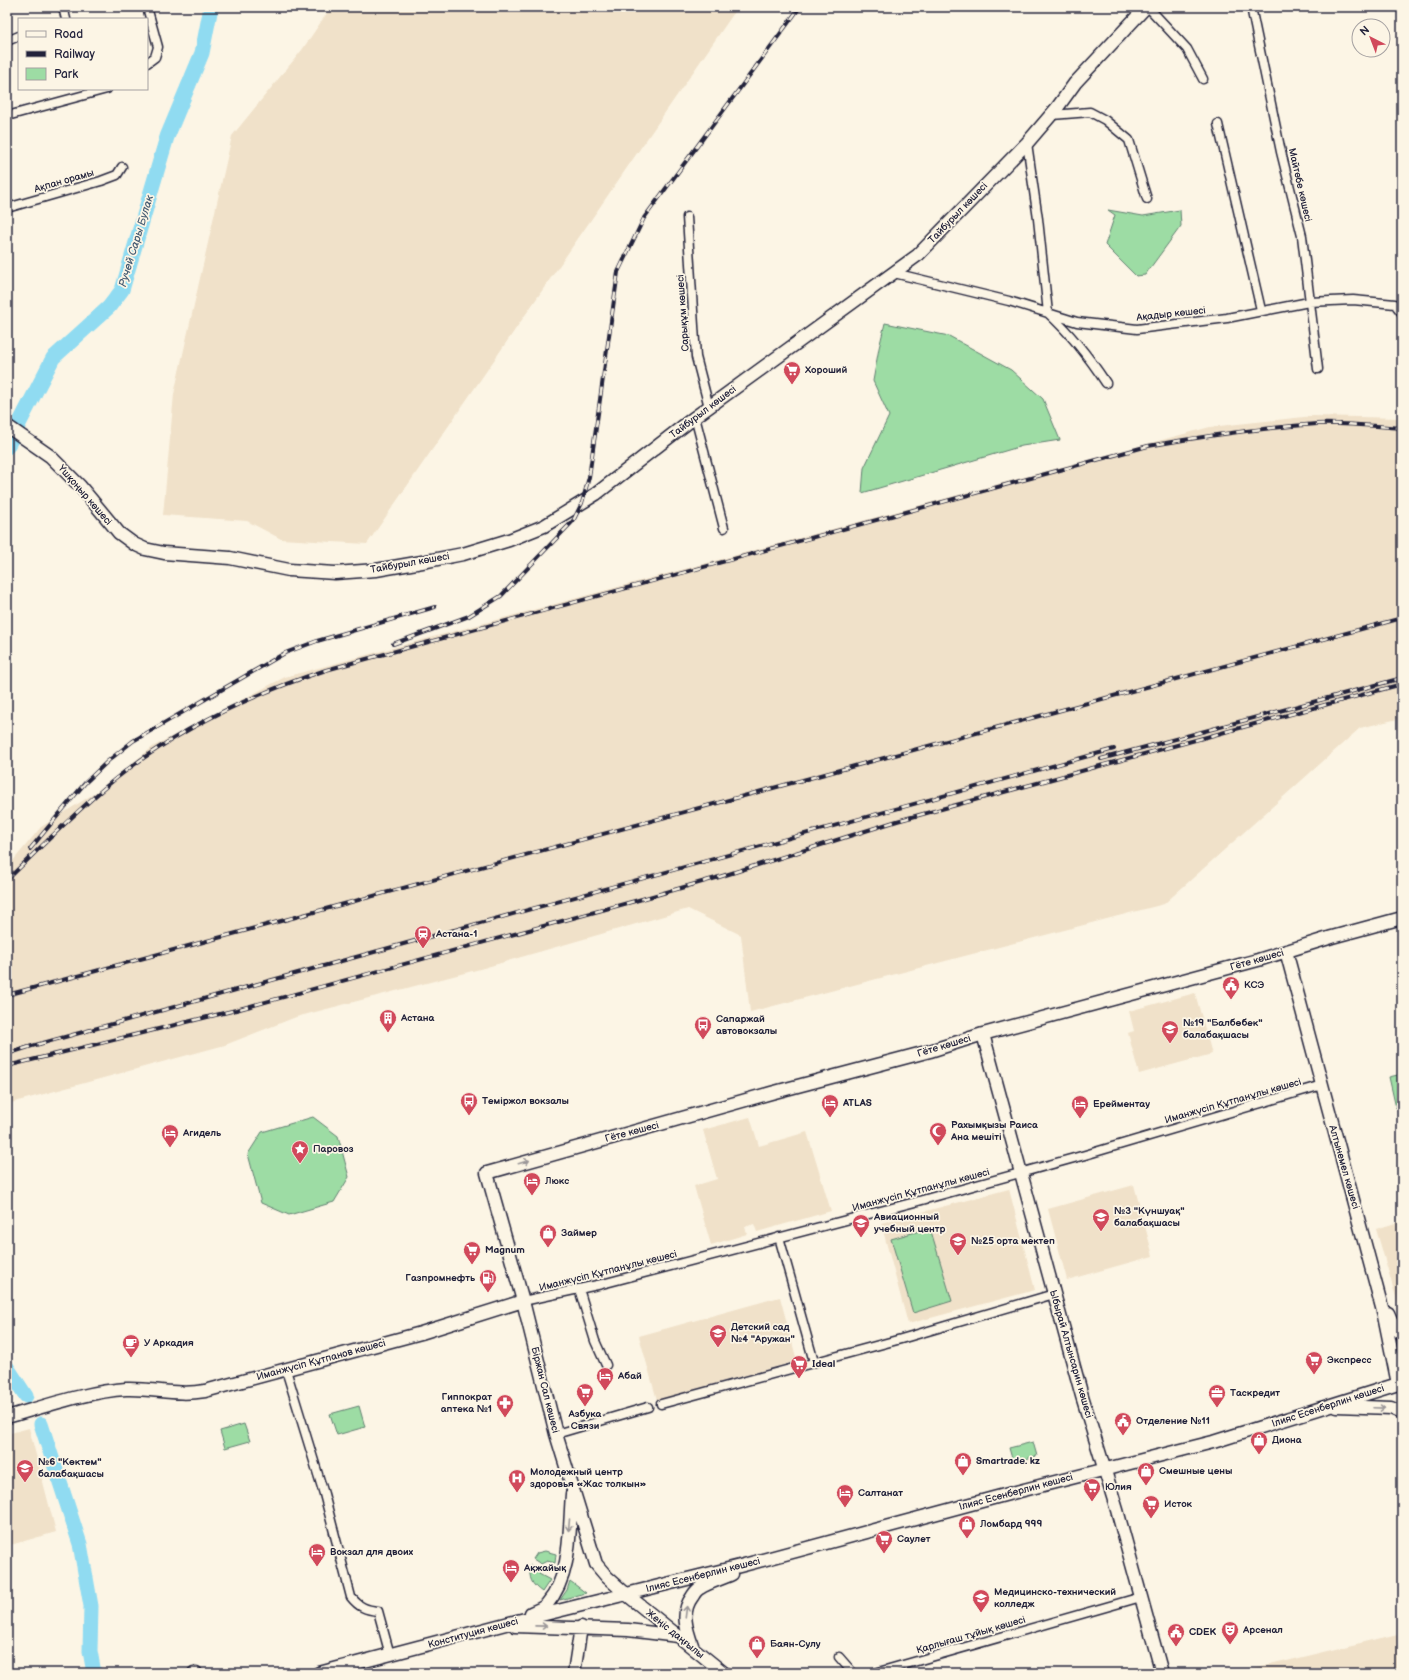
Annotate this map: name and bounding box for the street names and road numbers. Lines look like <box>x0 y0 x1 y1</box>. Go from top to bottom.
street label: Майтөбе көшесі <box>1286 147 1314 223</box>
street label: Ақпан орамы <box>32 167 95 196</box>
street label: Тайбурыл көшесі <box>926 180 990 246</box>
street label: Сарықұм көшесі <box>674 274 692 352</box>
street label: Ақадыр көшесі <box>1135 304 1206 324</box>
street label: Тайбурыл көшесі <box>667 383 739 441</box>
street label: Үшқоңыр көшесі <box>55 462 115 528</box>
street label: Тайбурыл көшесі <box>370 550 450 576</box>
street label: Гёте көшесі <box>1229 947 1285 973</box>
street label: Гёте көшесі <box>916 1032 972 1060</box>
street label: Иманжүсіп Құтпанұлы көшесі <box>1163 1076 1303 1126</box>
street label: Гёте көшесі <box>604 1119 660 1145</box>
street label: Алтынемел көшесі <box>1326 1123 1362 1210</box>
street label: Иманжүсіп Құтпанұлы көшесі <box>851 1166 991 1214</box>
street label: Иманжүсіп Құтпанұлы көшесі <box>538 1248 678 1294</box>
street label: Ыбырай Алтынсарин көшесі <box>1047 1289 1095 1419</box>
street label: Иманжүсіп Құтпанов көшесі <box>255 1337 387 1383</box>
street label: Біржан Сал көшесі <box>528 1346 562 1434</box>
street label: Ілияс Есенберлин көшесі <box>1270 1382 1386 1430</box>
street label: Ілияс Есенберлин көшесі <box>958 1471 1074 1513</box>
street label: Ілияс Есенберлин көшесі <box>645 1555 761 1595</box>
street label: Жеңіс даңғылы <box>643 1607 707 1661</box>
street label: Қарлығаш тұйық көшесі <box>915 1614 1027 1656</box>
street label: Конституция көшесі <box>427 1615 519 1651</box>

